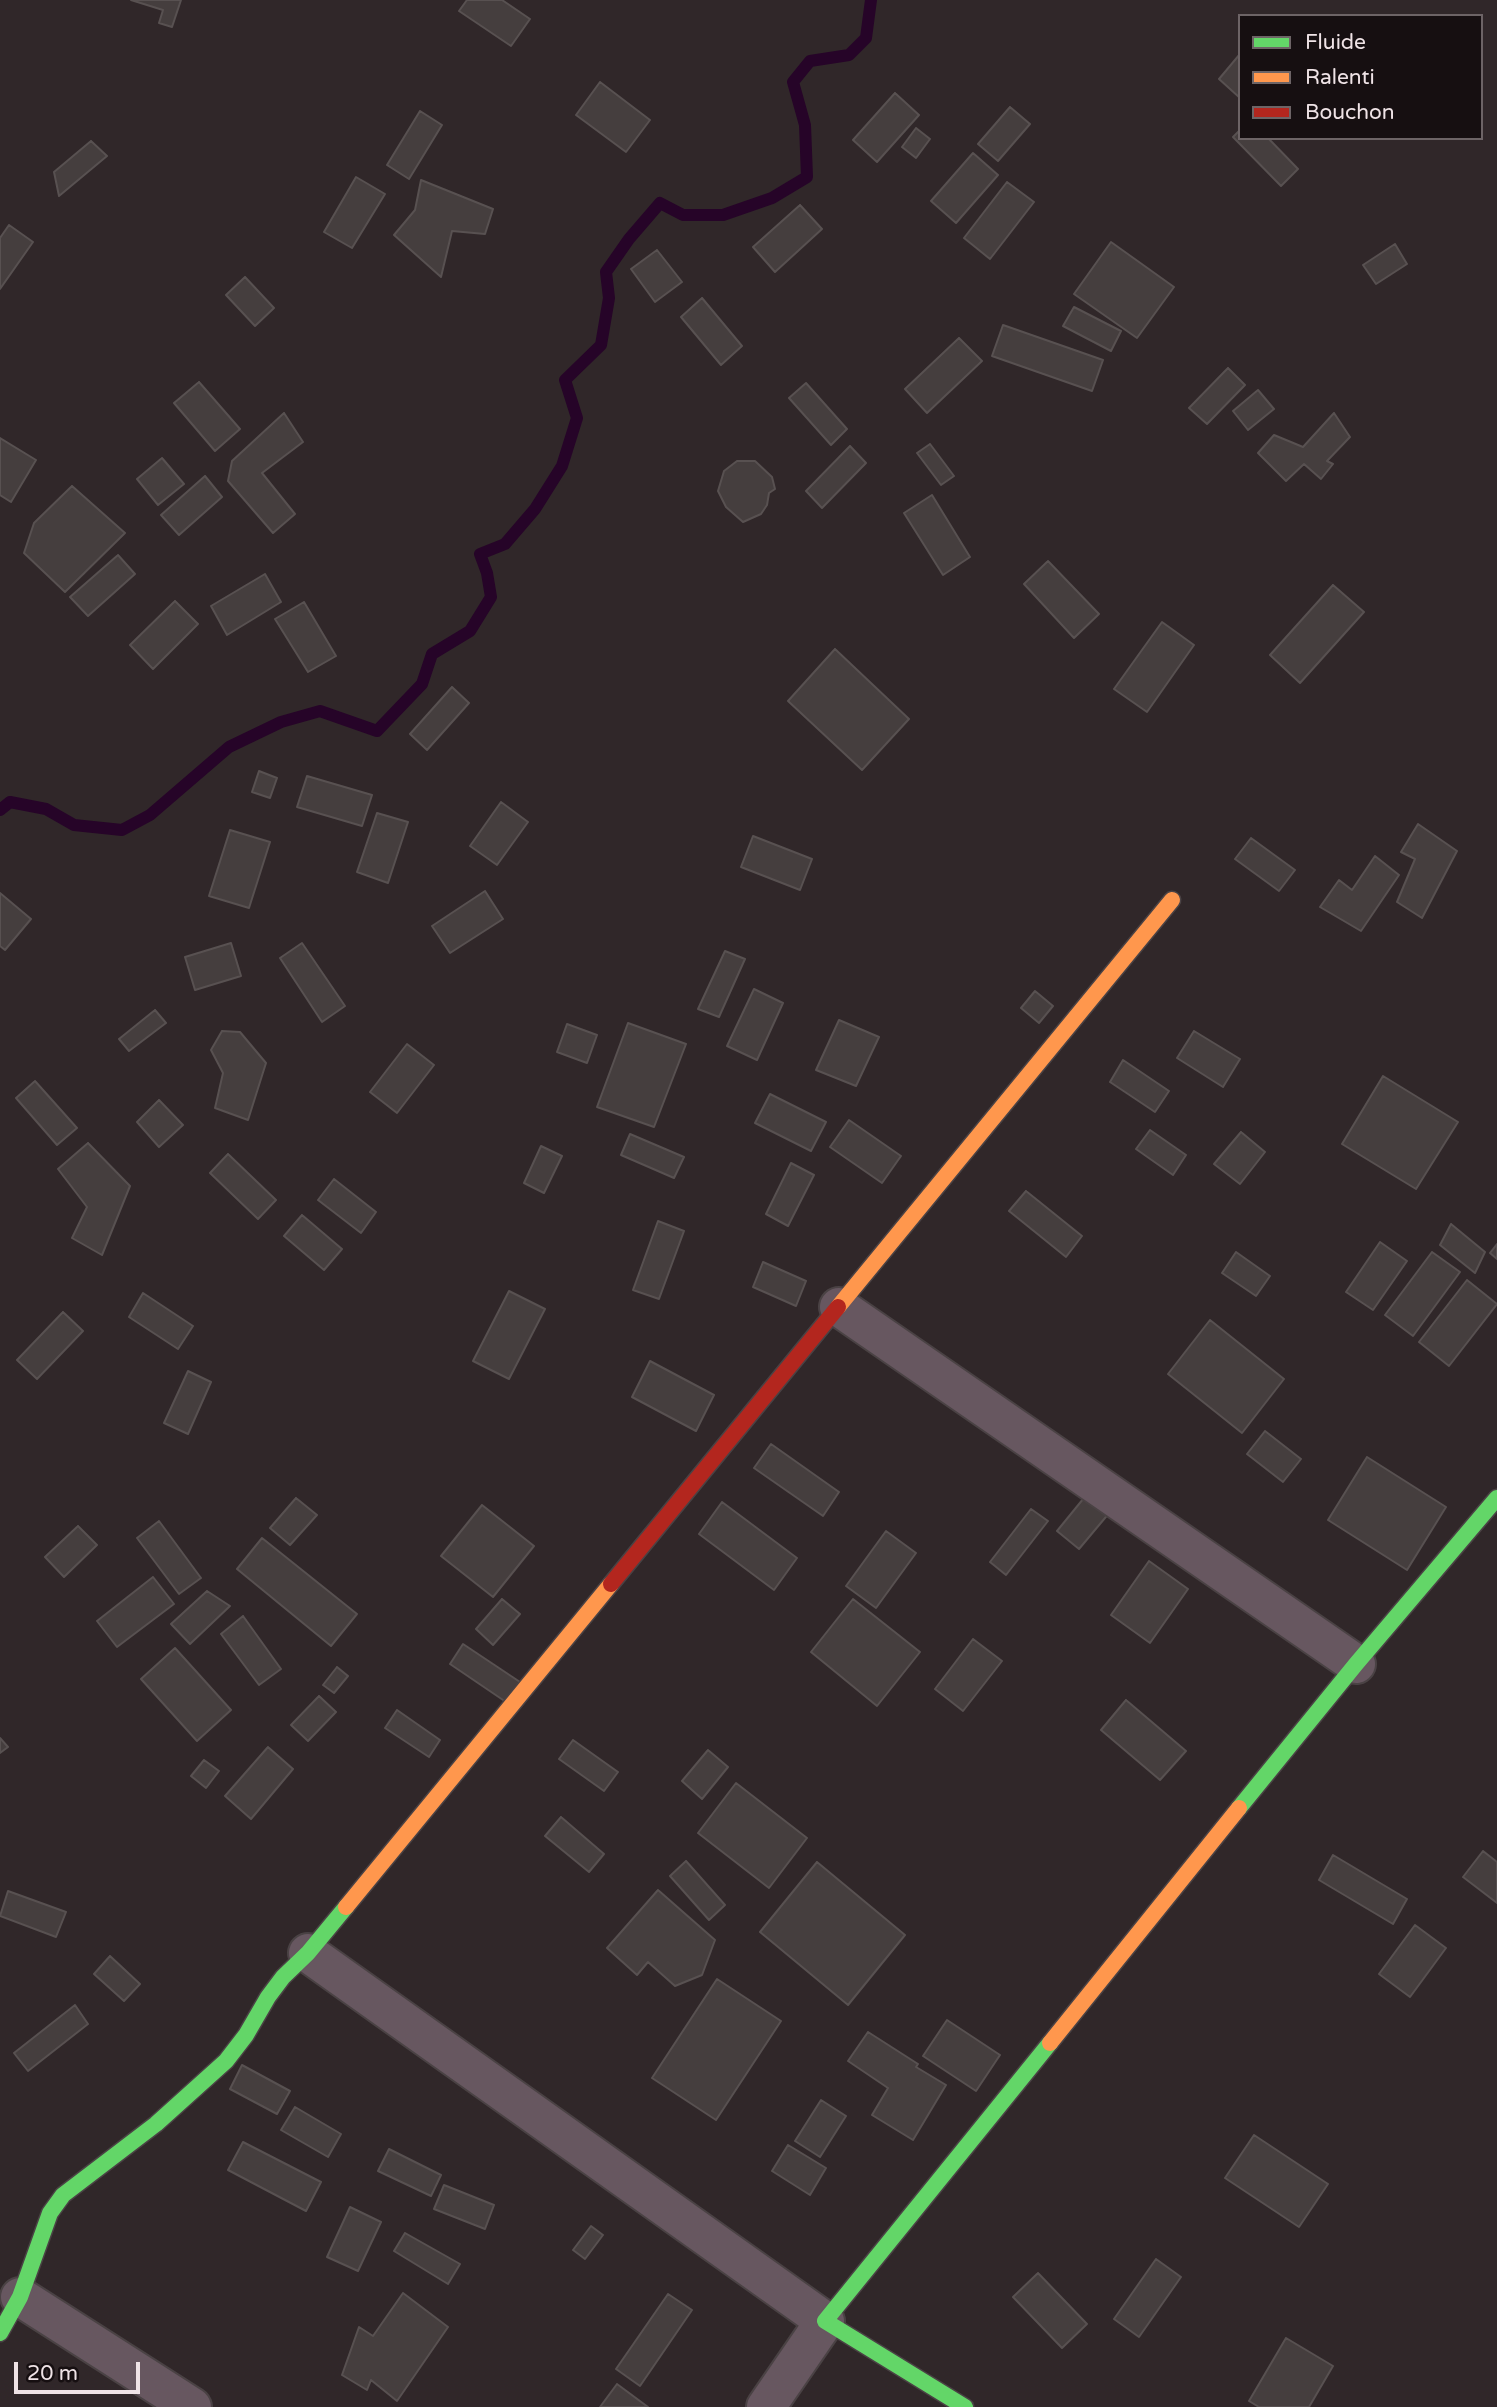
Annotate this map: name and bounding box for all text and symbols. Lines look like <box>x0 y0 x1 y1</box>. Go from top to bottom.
legend <box>1238 14 1483 140</box>
text: Fluide <box>1305 30 1366 55</box>
text: Ralenti <box>1305 65 1375 90</box>
text: Bouchon <box>1305 100 1395 125</box>
scale bar <box>18 2348 144 2392</box>
text: 20 m <box>27 2361 78 2386</box>

